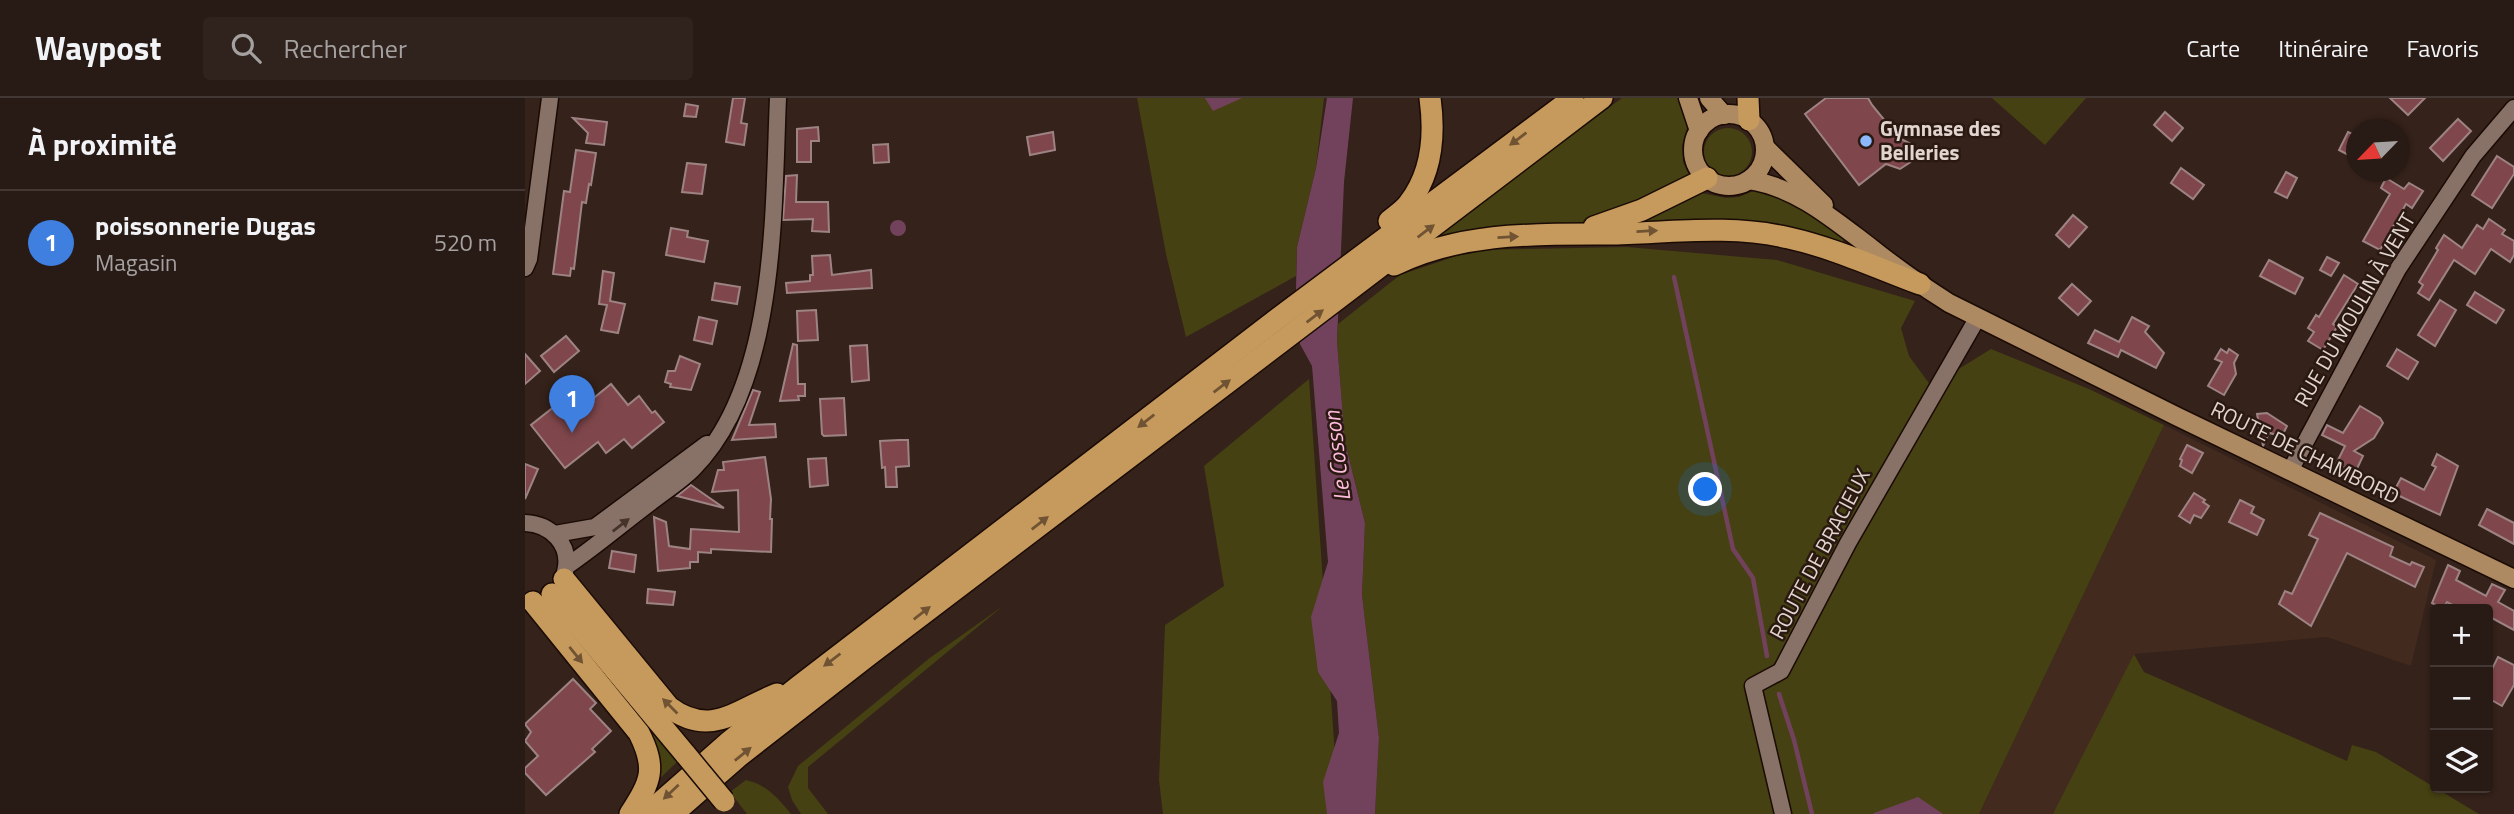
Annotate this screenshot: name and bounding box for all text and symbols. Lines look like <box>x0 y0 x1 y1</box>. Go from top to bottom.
search box <box>203 17 693 80</box>
text: Waypost <box>35 23 161 73</box>
icon: search <box>227 29 265 67</box>
text: Rechercher <box>283 29 407 68</box>
text: Carte <box>2186 30 2240 66</box>
text: Itinéraire <box>2278 30 2369 66</box>
text: Favoris <box>2407 30 2479 66</box>
place label: Gymnase des Belleries <box>1880 112 2001 168</box>
north arrow <box>2346 119 2409 182</box>
text: À proximité <box>28 121 177 167</box>
one-way arrow <box>1509 132 1527 146</box>
marker: Gymnase des Belleries <box>1858 133 1874 149</box>
text: poissonnerie Dugas <box>95 206 316 245</box>
street label: RUE DU MOULIN À VENT <box>2285 206 2423 413</box>
text: 1 <box>45 225 57 260</box>
text: 520 m <box>434 225 497 260</box>
one-way arrow <box>1417 225 1435 239</box>
one-way arrow <box>1636 226 1658 237</box>
one-way arrow <box>1498 232 1520 243</box>
text: Magasin <box>95 245 177 280</box>
one-way arrow <box>1305 309 1324 323</box>
pin: 1 <box>549 375 595 433</box>
one-way arrow <box>1213 379 1231 393</box>
street label: ROUTE DE CHAMBORD <box>2206 392 2405 512</box>
water label: Le Cosson <box>1314 408 1359 503</box>
one-way arrow <box>1136 414 1155 428</box>
street label: ROUTE DE BRACIEUX <box>1761 462 1878 644</box>
your location <box>1688 472 1722 506</box>
one-way arrow <box>1031 516 1049 530</box>
one-way arrow <box>612 518 630 533</box>
map controls <box>2430 604 2493 793</box>
button: + <box>2430 604 2493 667</box>
one-way arrow <box>913 606 931 621</box>
one-way arrow <box>569 646 584 664</box>
one-way arrow <box>823 653 841 667</box>
button: − <box>2430 667 2493 730</box>
one-way arrow <box>662 698 678 715</box>
button: layers <box>2430 730 2493 793</box>
one-way arrow <box>734 746 752 761</box>
one-way arrow <box>663 783 680 799</box>

